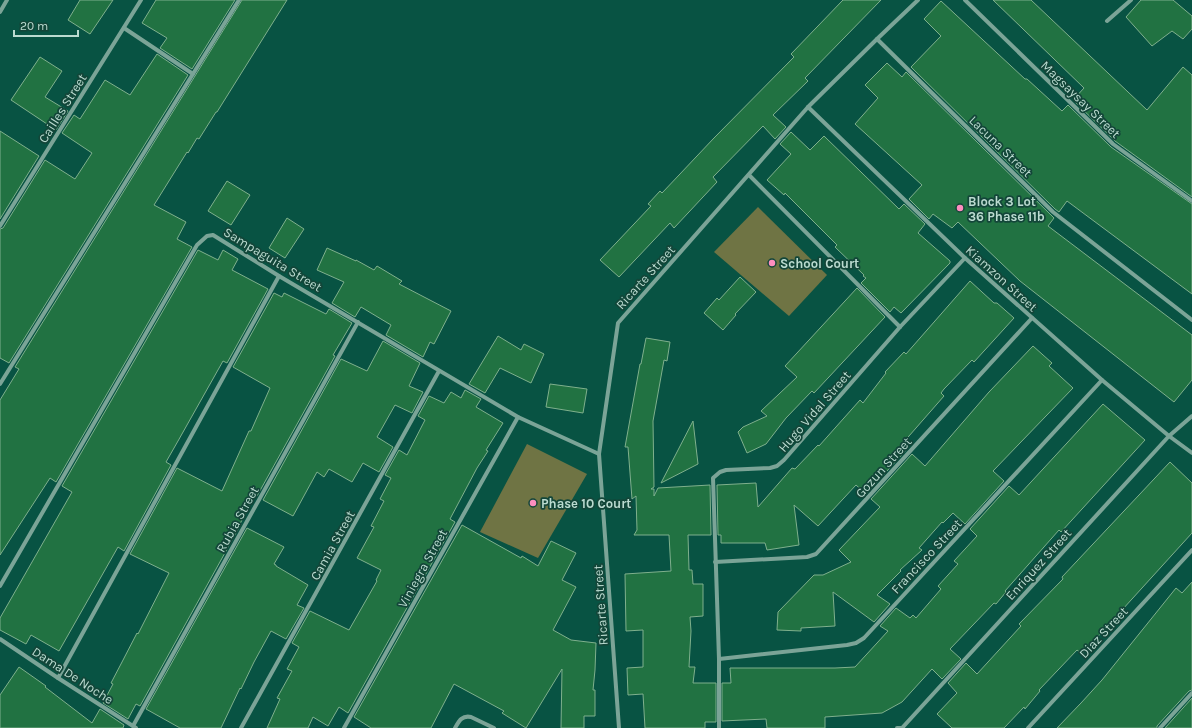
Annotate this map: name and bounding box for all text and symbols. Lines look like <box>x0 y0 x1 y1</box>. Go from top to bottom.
scale bar <box>14 12 78 38</box>
text: 20 m <box>20 19 48 33</box>
street label: Magsaysay Street <box>1038 58 1123 141</box>
street label: Cailles Street <box>35 71 90 146</box>
street label: Lacuna Street <box>966 113 1035 180</box>
place label: Block 3 Lot 36 Phase 11b <box>968 194 1045 224</box>
marker: Block 3 Lot 36 Phase 11b <box>955 203 965 213</box>
street label: Sampaguita Street <box>221 224 325 295</box>
street label: Ricarte Street <box>613 242 678 312</box>
street label: Kiamzon Street <box>963 242 1041 314</box>
place label: School Court <box>780 256 859 271</box>
marker: School Court <box>767 258 777 268</box>
street label: Hugo Vidal Street <box>775 368 854 455</box>
street label: Gozun Street <box>852 434 914 501</box>
street label: Rubia Street <box>213 483 262 555</box>
place label: Phase 10 Court <box>541 496 631 511</box>
marker: Phase 10 Court <box>528 498 538 508</box>
street label: Camia Street <box>307 508 358 583</box>
street label: Francisco Street <box>888 516 965 597</box>
street label: Enriquez Street <box>1002 525 1075 604</box>
street label: Viniegra Street <box>395 526 450 610</box>
street label: Ricarte Street <box>590 564 611 646</box>
street label: Diaz Street <box>1076 604 1131 661</box>
street label: Dama De Noche <box>29 644 116 707</box>

